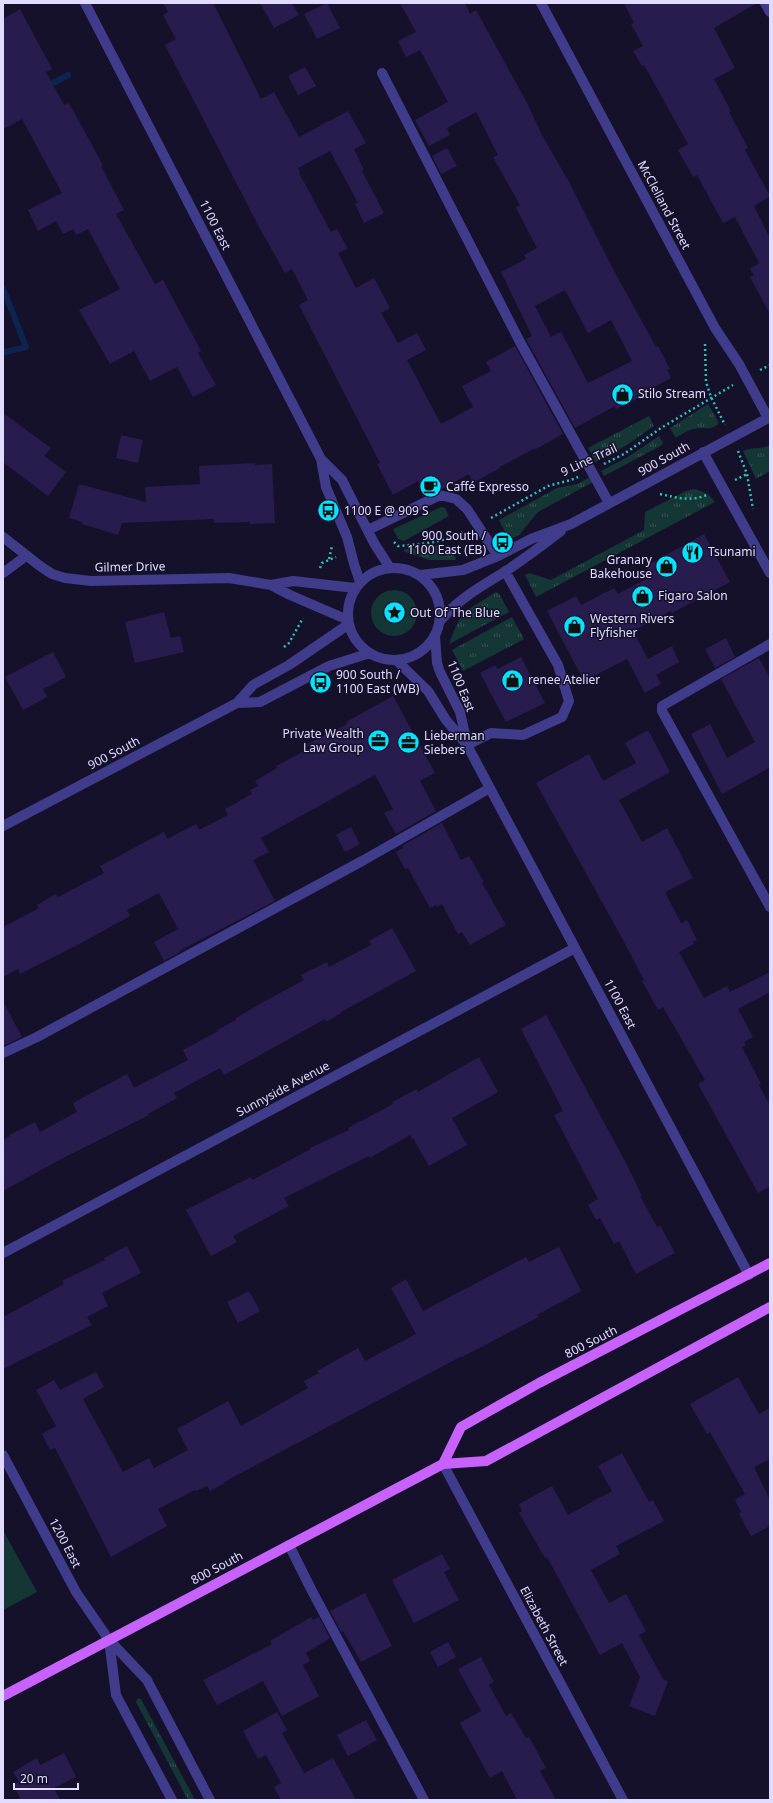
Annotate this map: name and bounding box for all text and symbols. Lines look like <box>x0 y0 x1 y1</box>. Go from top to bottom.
street label: McClelland Street <box>634 157 695 253</box>
street label: 1100 East <box>196 197 236 253</box>
shop icon: Stilo Stream <box>609 381 635 407</box>
place label: Stilo Stream <box>638 385 706 402</box>
street label: 900 South <box>635 437 693 480</box>
street label: 9 Line Trail <box>558 439 620 480</box>
cafe icon: Caffé Expresso <box>418 474 444 500</box>
place label: Caffé Expresso <box>446 478 529 495</box>
bus stop icon: 1100 E @ 909 S <box>315 498 341 524</box>
place label: 1100 E @ 909 S <box>344 502 429 519</box>
place label: 900 South / 1100 East (EB) <box>407 527 487 558</box>
bus stop icon: 900 South / 1100 East (EB) <box>489 530 515 556</box>
restaurant icon: Tsunami <box>680 539 706 565</box>
place label: Tsunami <box>708 543 756 560</box>
place label: Granary Bakehouse <box>590 551 653 582</box>
shop icon: Granary Bakehouse <box>654 554 680 580</box>
street label: Gilmer Drive <box>95 557 166 576</box>
shop icon: Figaro Salon <box>629 583 655 609</box>
place label: Figaro Salon <box>658 587 728 604</box>
place icon: Out Of The Blue <box>382 600 408 626</box>
place label: Out Of The Blue <box>410 604 500 621</box>
place label: Western Rivers Flyfisher <box>590 610 674 641</box>
shop icon: Western Rivers Flyfisher <box>561 613 587 639</box>
street label: 1100 East <box>443 658 480 715</box>
place label: 900 South / 1100 East (WB) <box>336 666 420 697</box>
shop icon: renee Atelier <box>500 667 526 693</box>
bus stop icon: 900 South / 1100 East (WB) <box>308 669 334 695</box>
place label: renee Atelier <box>528 671 600 688</box>
place label: Private Wealth Law Group <box>282 725 364 756</box>
place label: Lieberman Siebers <box>424 727 485 758</box>
office icon: Private Wealth Law Group <box>366 728 392 754</box>
office icon: Lieberman Siebers <box>395 730 421 756</box>
street label: 900 South <box>85 732 143 773</box>
street label: 1100 East <box>600 976 641 1032</box>
street label: Sunnyside Avenue <box>233 1057 333 1120</box>
street label: 800 South <box>562 1321 620 1362</box>
street label: 1200 East <box>45 1515 86 1571</box>
street label: 800 South <box>188 1547 246 1588</box>
street label: Elizabeth Street <box>516 1583 573 1669</box>
scale bar <box>14 1765 78 1791</box>
text: 20 m <box>20 1770 48 1787</box>

